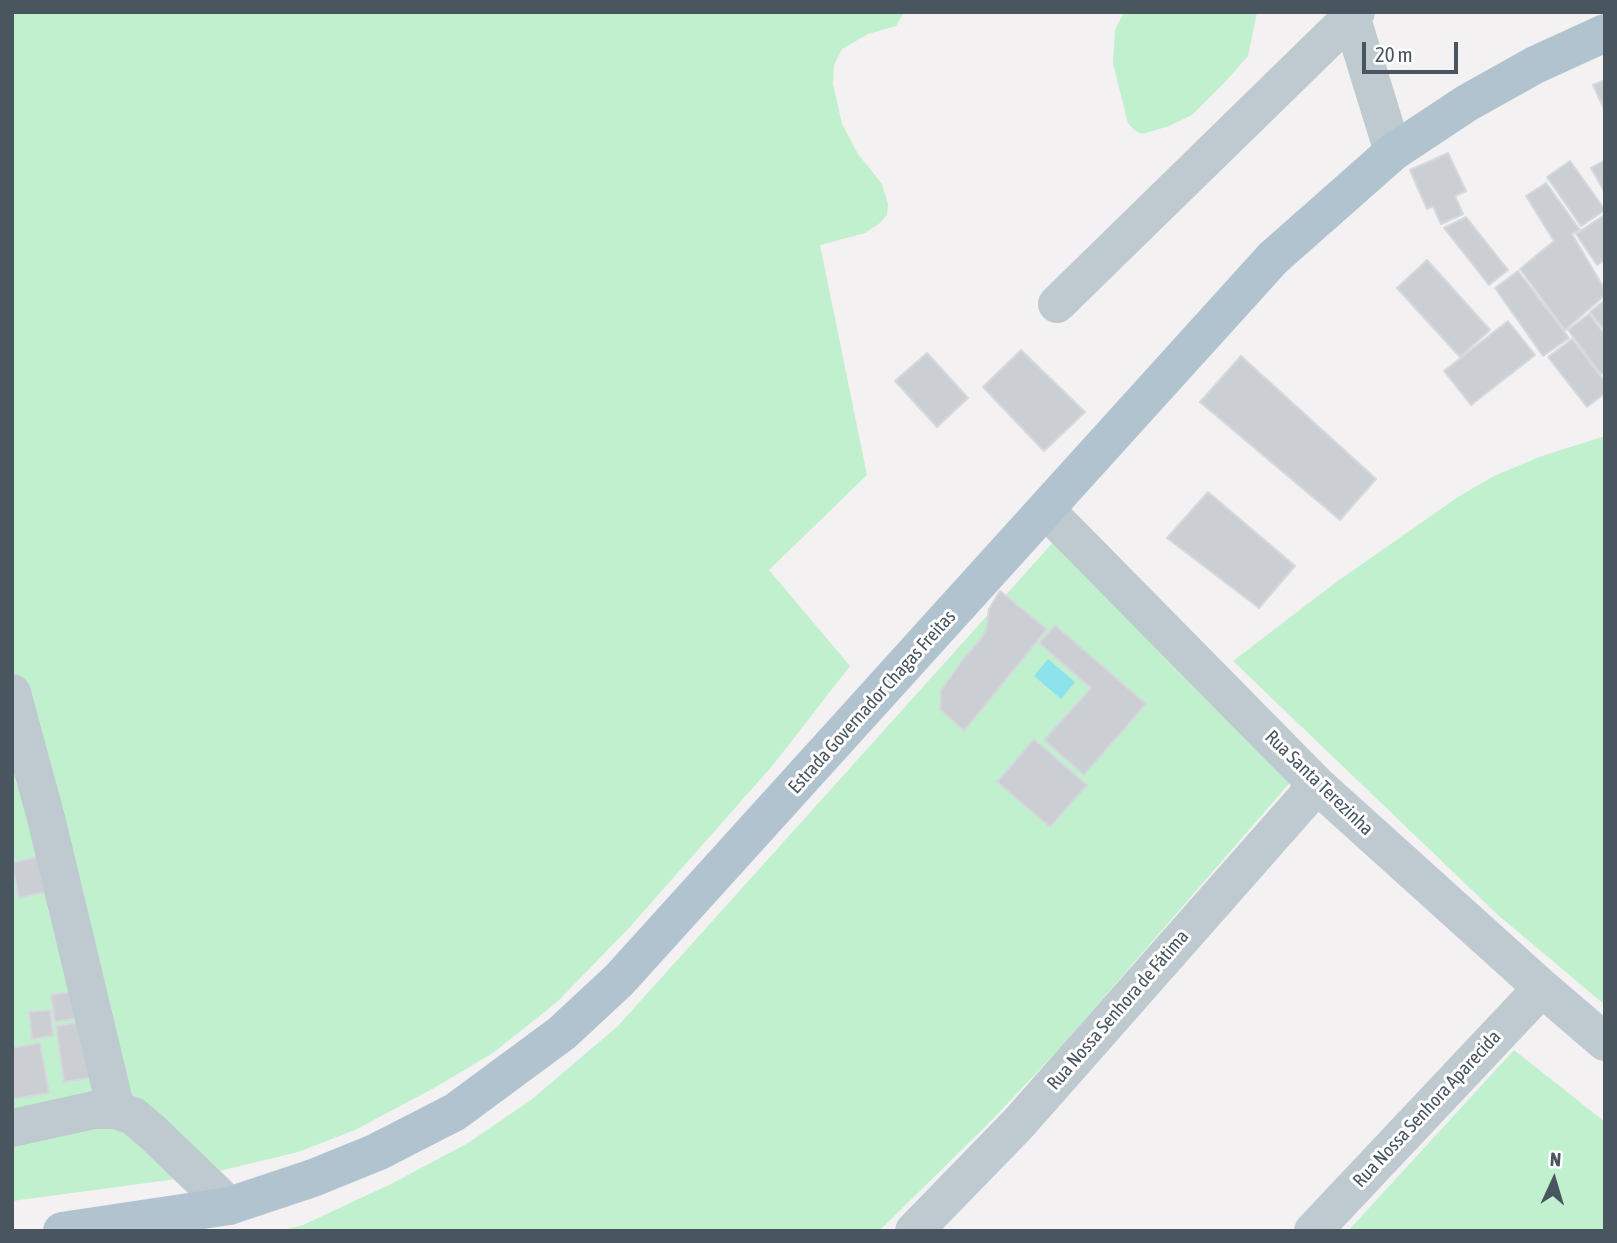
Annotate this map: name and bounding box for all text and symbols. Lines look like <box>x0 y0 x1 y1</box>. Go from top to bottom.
scale bar <box>1365 28 1461 72</box>
text: 20 m <box>1375 42 1413 66</box>
street label: Estrada Governador Chagas Freitas <box>784 606 960 798</box>
street label: Rua Santa Terezinha <box>1260 726 1378 840</box>
street label: Rua Nossa Senhora de Fátima <box>1042 925 1194 1095</box>
street label: Rua Nossa Senhora Aparecida <box>1348 1026 1506 1192</box>
north arrow <box>1519 1145 1589 1215</box>
text: N <box>1549 1148 1562 1170</box>

